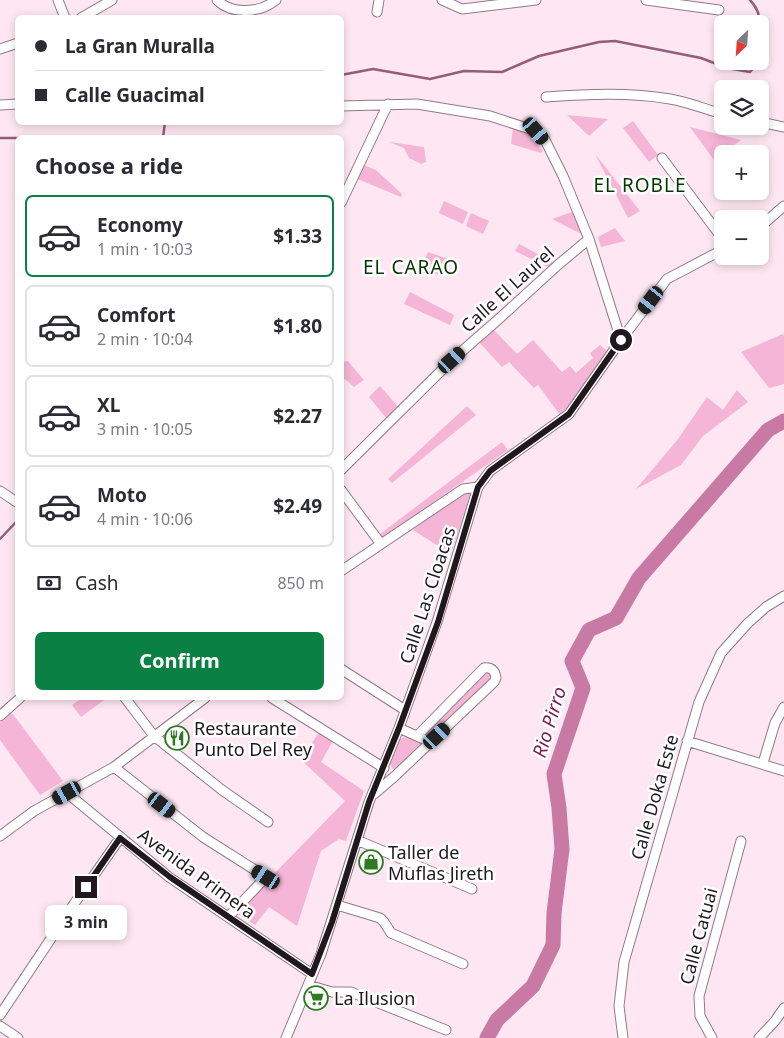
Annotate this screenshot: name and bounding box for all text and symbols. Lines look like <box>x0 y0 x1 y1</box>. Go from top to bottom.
north arrow <box>714 15 769 70</box>
map controls <box>714 15 769 265</box>
text: La Gran Muralla <box>65 33 215 59</box>
button: layers <box>714 80 769 135</box>
text: Calle Guacimal <box>65 82 205 108</box>
car <box>520 115 551 147</box>
button: + <box>714 145 769 200</box>
text: Choose a ride <box>35 150 183 180</box>
district label: EL ROBLE <box>594 172 687 198</box>
button: − <box>714 210 769 265</box>
text: Economy <box>97 212 183 238</box>
icon: car <box>37 214 82 259</box>
text: $1.33 <box>273 223 322 249</box>
text: 1 min · 10:03 <box>97 238 193 260</box>
street label: Calle El Laurel <box>455 241 559 337</box>
district label: EL CARAO <box>363 254 459 280</box>
car <box>635 284 666 316</box>
text: Comfort <box>97 302 176 328</box>
icon: car <box>37 304 82 349</box>
text: $1.80 <box>273 313 322 339</box>
text: 2 min · 10:04 <box>97 328 193 350</box>
route start <box>610 329 632 351</box>
car <box>435 344 468 376</box>
text: XL <box>97 392 120 418</box>
icon: car <box>37 394 82 439</box>
text: $2.27 <box>273 403 322 429</box>
text: 3 min · 10:05 <box>97 418 193 440</box>
text: Moto <box>97 482 147 508</box>
icon: car <box>37 484 82 529</box>
text: $2.49 <box>273 493 322 519</box>
text: 4 min · 10:06 <box>97 508 193 530</box>
street label: Calle Las Cloacas <box>394 523 460 667</box>
icon: cash <box>35 569 63 597</box>
text: Cash <box>75 570 119 596</box>
text: 850 m <box>277 572 324 594</box>
button: Confirm <box>35 632 324 690</box>
water label: Rio Pirro <box>526 684 572 760</box>
place label: Restaurante Punto Del Rey <box>194 716 313 761</box>
car <box>420 720 453 752</box>
restaurant icon: Restaurante Punto Del Rey <box>164 725 190 751</box>
street label: Calle Doka Este <box>625 732 683 862</box>
car <box>50 779 83 807</box>
car <box>145 790 178 820</box>
street label: Avenida Primera <box>133 822 261 924</box>
place label: Taller de Muflas Jireth <box>388 840 494 885</box>
shop icon: Taller de Muflas Jireth <box>358 849 384 875</box>
car <box>249 863 282 891</box>
route end <box>75 876 97 898</box>
street label: Calle Catuai <box>674 885 722 987</box>
callout: 3 min <box>45 904 127 940</box>
text: 3 min <box>64 911 108 933</box>
supermarket icon: La Ilusion <box>303 985 329 1011</box>
place label: La Ilusion <box>334 986 415 1010</box>

